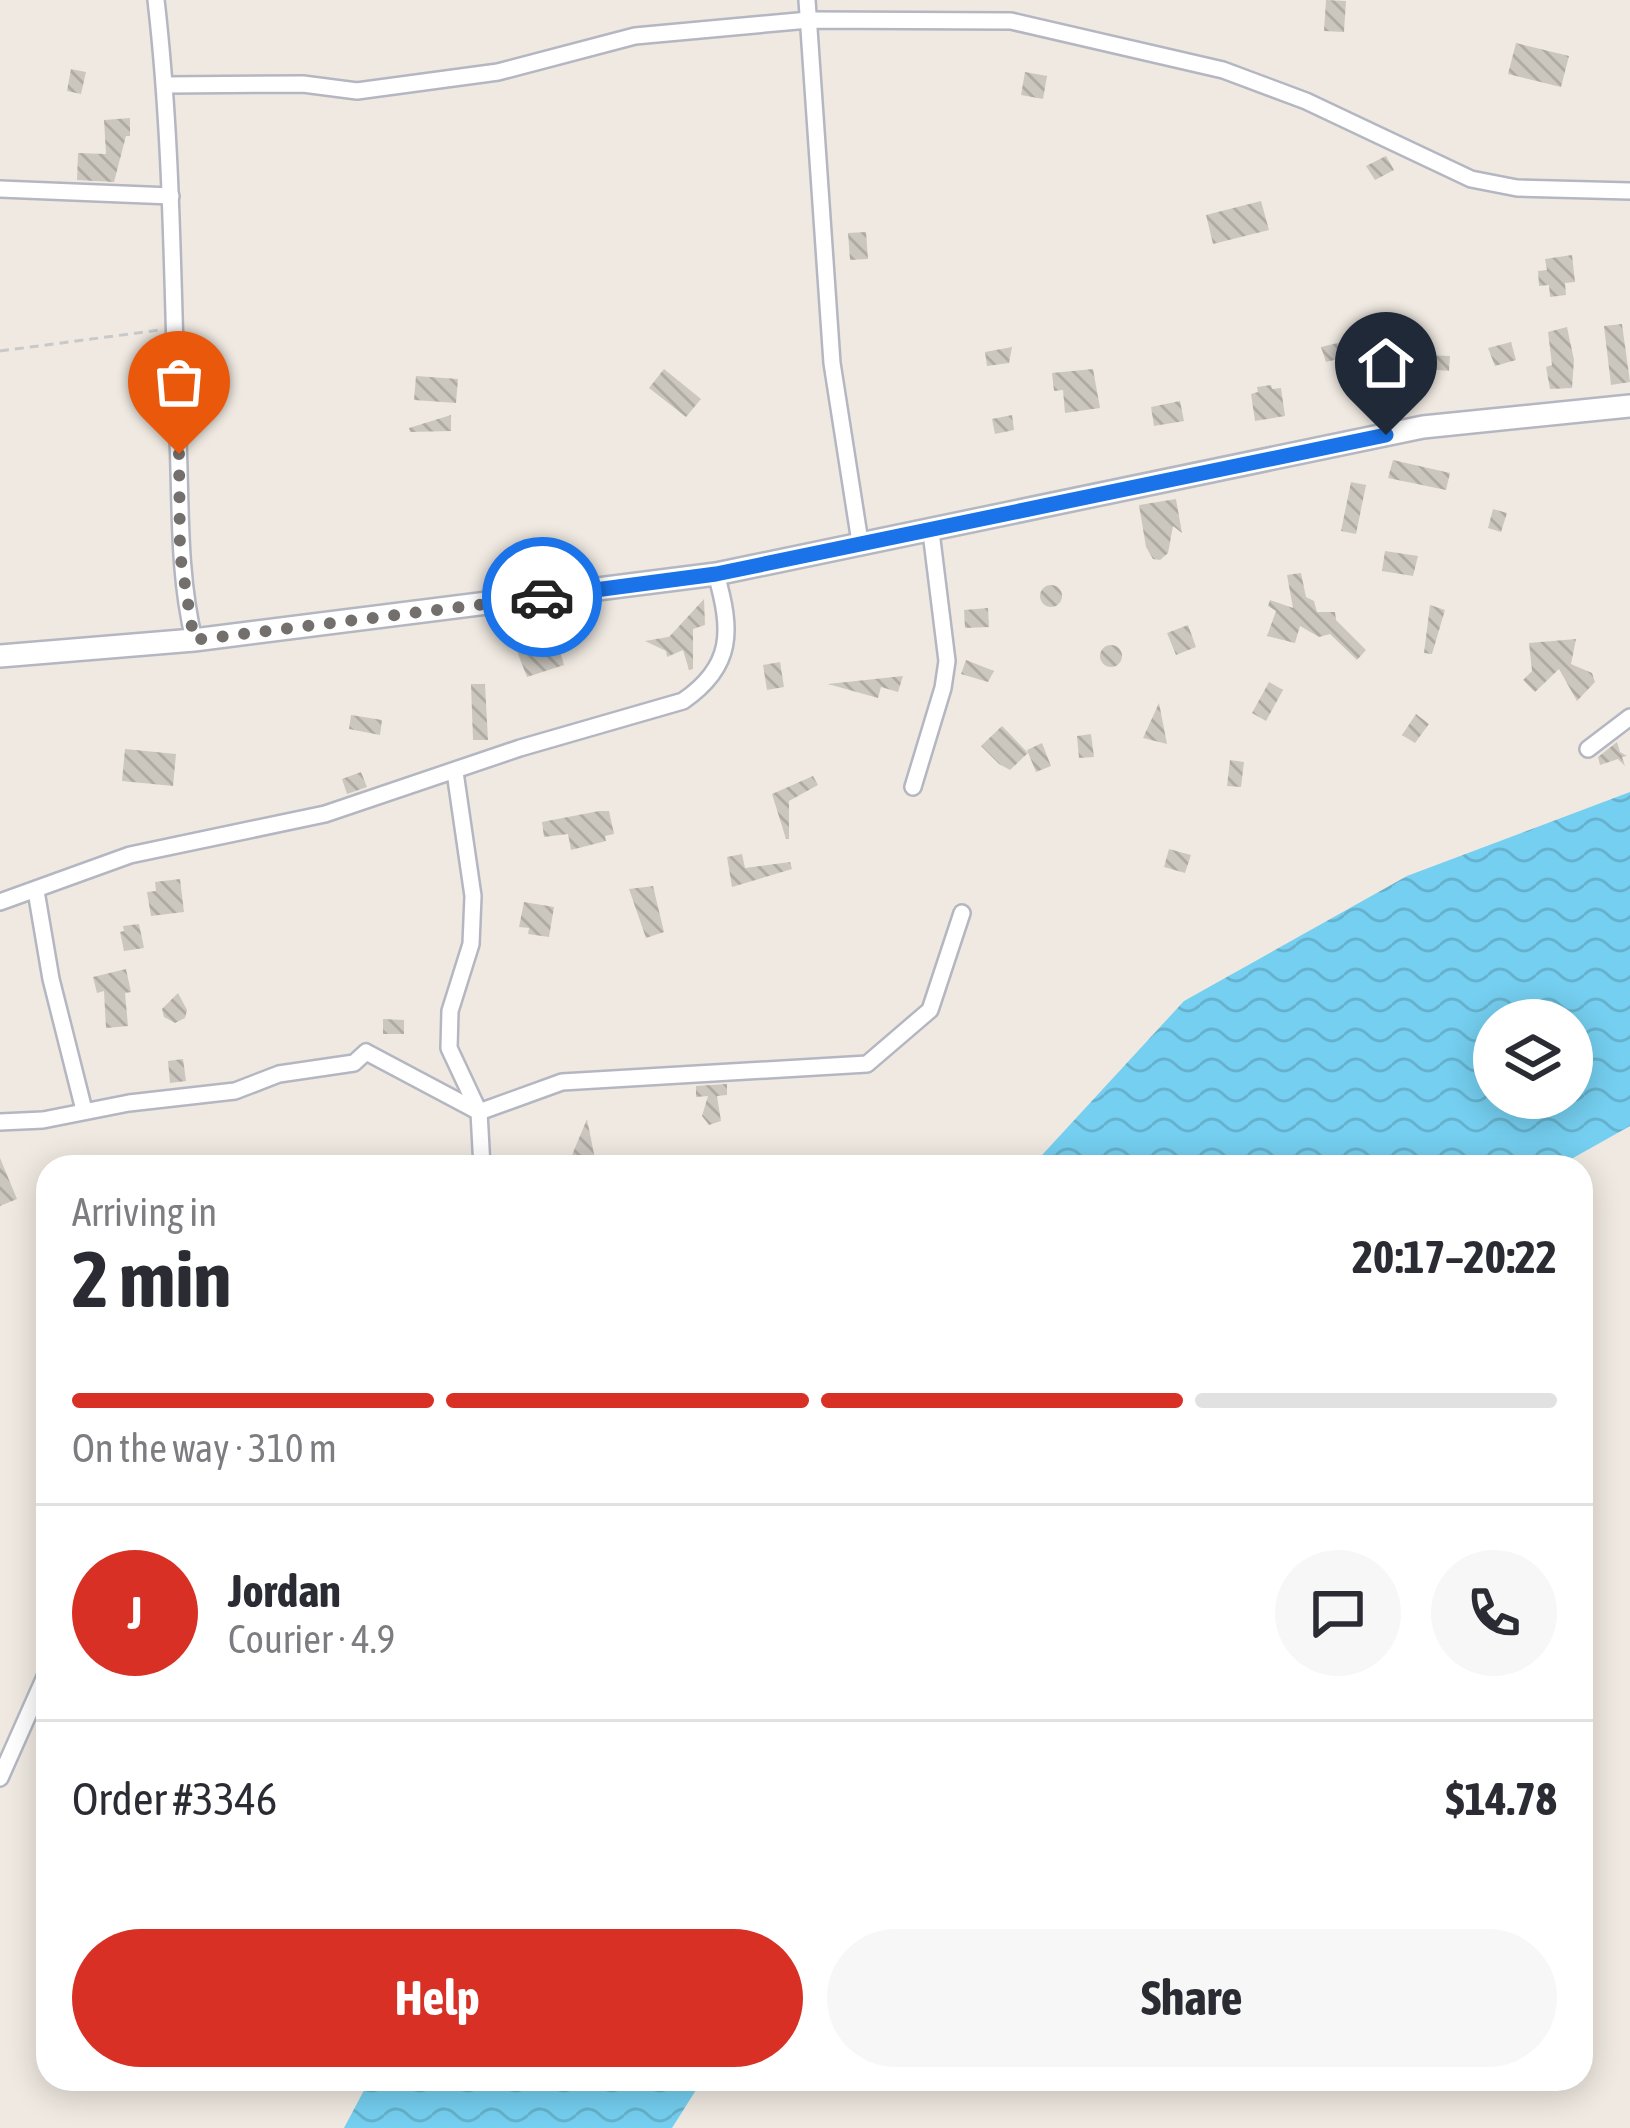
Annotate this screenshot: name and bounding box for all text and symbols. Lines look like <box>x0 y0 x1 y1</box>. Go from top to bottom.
pin <box>1335 312 1437 435</box>
icon: home <box>1353 330 1419 396</box>
pin <box>128 331 230 454</box>
icon: bag <box>146 349 212 415</box>
courier <box>482 537 602 657</box>
icon: car <box>509 564 575 630</box>
map controls <box>1473 999 1593 1119</box>
button: layers <box>1473 999 1593 1119</box>
text: Arriving in <box>72 1190 217 1234</box>
text: 20:17–20:22 <box>1352 1231 1557 1283</box>
text: 2 min <box>72 1234 231 1324</box>
text: On the way · 310 m <box>72 1426 337 1470</box>
button: chat <box>1275 1550 1401 1676</box>
button: phone <box>1431 1550 1557 1676</box>
text: Jordan <box>228 1565 341 1617</box>
text: J <box>128 1587 142 1639</box>
text: Courier · 4.9 <box>228 1617 395 1661</box>
text: Order #3346 <box>72 1773 277 1825</box>
text: $14.78 <box>1445 1773 1557 1825</box>
button: Help <box>72 1929 803 2067</box>
button: Share <box>827 1929 1557 2067</box>

